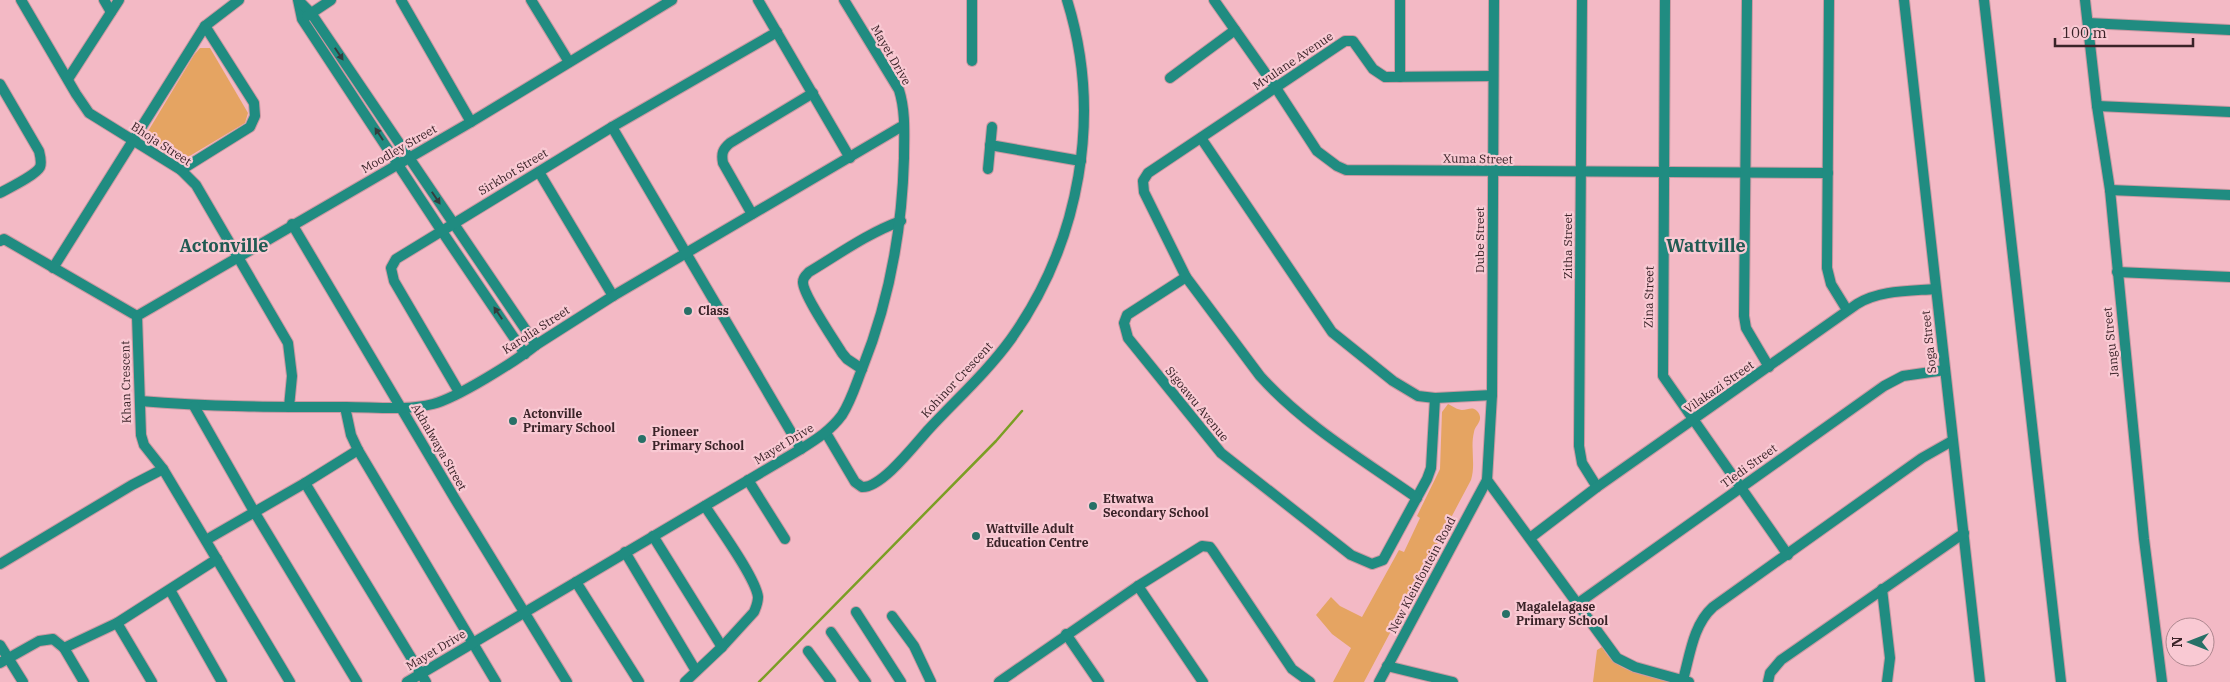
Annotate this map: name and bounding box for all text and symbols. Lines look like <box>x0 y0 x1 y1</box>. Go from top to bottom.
scale bar <box>2055 15 2192 47</box>
street label: Mayet Drive <box>868 22 915 87</box>
text: 100 m <box>2062 23 2107 42</box>
street label: Mvulane Avenue <box>1250 28 1336 93</box>
one-way arrow <box>334 47 344 60</box>
street label: Bhoja Street <box>128 119 194 169</box>
street label: Moodley Street <box>358 121 439 176</box>
one-way arrow <box>374 128 384 141</box>
street label: Sirkhot Street <box>475 145 550 198</box>
street label: Xuma Street <box>1443 150 1513 167</box>
one-way arrow <box>431 191 441 205</box>
street label: Dube Street <box>1472 207 1487 273</box>
street label: Zitha Street <box>1560 213 1575 279</box>
district label: Actonville <box>180 234 268 257</box>
district label: Wattville <box>1666 234 1746 257</box>
street label: Zina Street <box>1640 266 1657 328</box>
street label: Karolia Street <box>499 302 572 357</box>
place label: Class <box>698 303 729 318</box>
marker: Class <box>682 305 694 317</box>
street label: Jangu Street <box>2099 306 2122 378</box>
one-way arrow <box>493 307 503 320</box>
street label: Soga Street <box>1918 310 1939 374</box>
street label: Kohinor Crescent <box>918 339 996 421</box>
street label: Khan Crescent <box>117 341 134 423</box>
street label: Vilakazi Street <box>1681 357 1756 416</box>
street label: Sigoawu Avenue <box>1162 363 1232 444</box>
street label: Akhalwaya Street <box>409 401 470 493</box>
place label: Actonville Primary School <box>523 406 615 435</box>
marker: Actonville Primary School <box>507 415 519 427</box>
street label: Mayet Drive <box>751 420 816 467</box>
place label: Pioneer Primary School <box>652 424 744 453</box>
marker: Pioneer Primary School <box>636 433 648 445</box>
street label: Tledi Street <box>1718 440 1780 491</box>
place label: Etwatwa Secondary School <box>1103 491 1209 520</box>
marker: Etwatwa Secondary School <box>1087 500 1099 512</box>
street label: New Kleinfontein Road <box>1384 514 1459 636</box>
place label: Wattville Adult Education Centre <box>986 521 1089 550</box>
marker: Wattville Adult Education Centre <box>970 530 982 542</box>
place label: Magalelagase Primary School <box>1516 599 1608 628</box>
marker: Magalelagase Primary School <box>1500 608 1512 620</box>
north arrow <box>2165 617 2215 667</box>
street label: Mayet Drive <box>403 626 468 673</box>
text: N <box>2168 636 2186 648</box>

